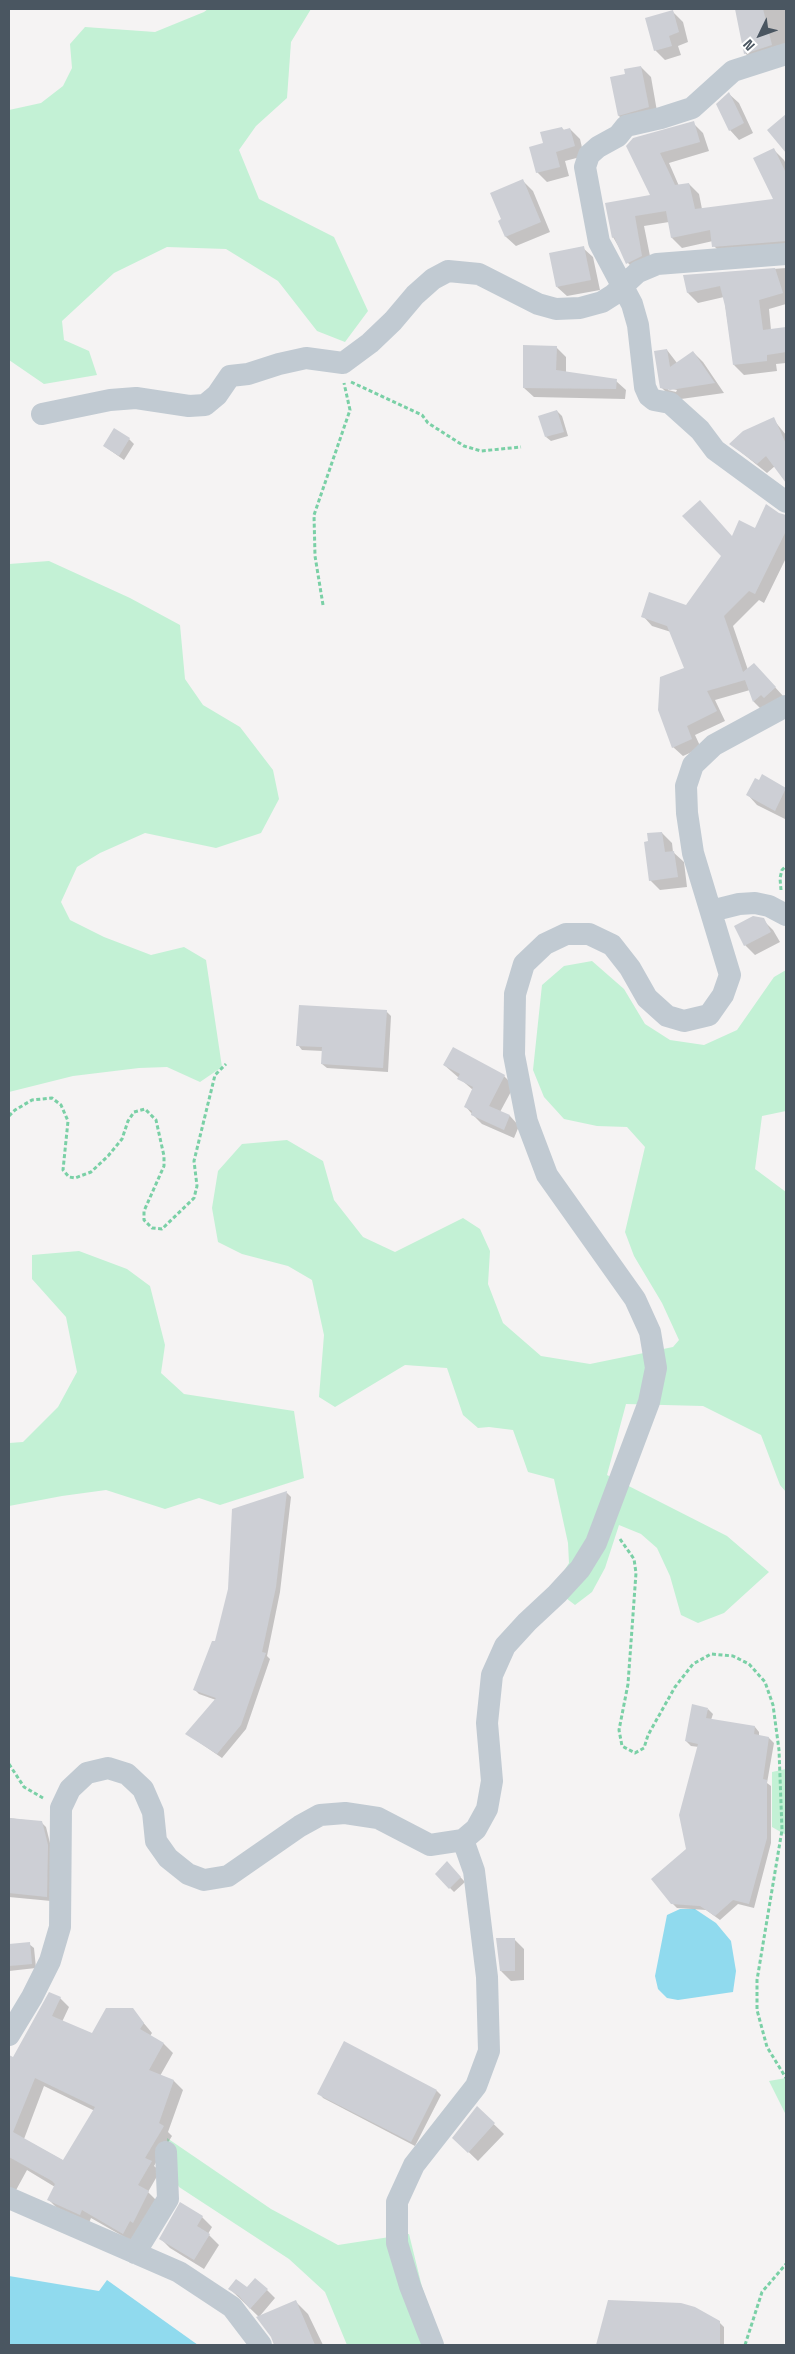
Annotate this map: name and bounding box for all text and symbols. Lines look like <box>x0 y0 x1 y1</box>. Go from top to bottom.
north arrow <box>735 10 785 60</box>
text: N <box>739 36 759 55</box>

